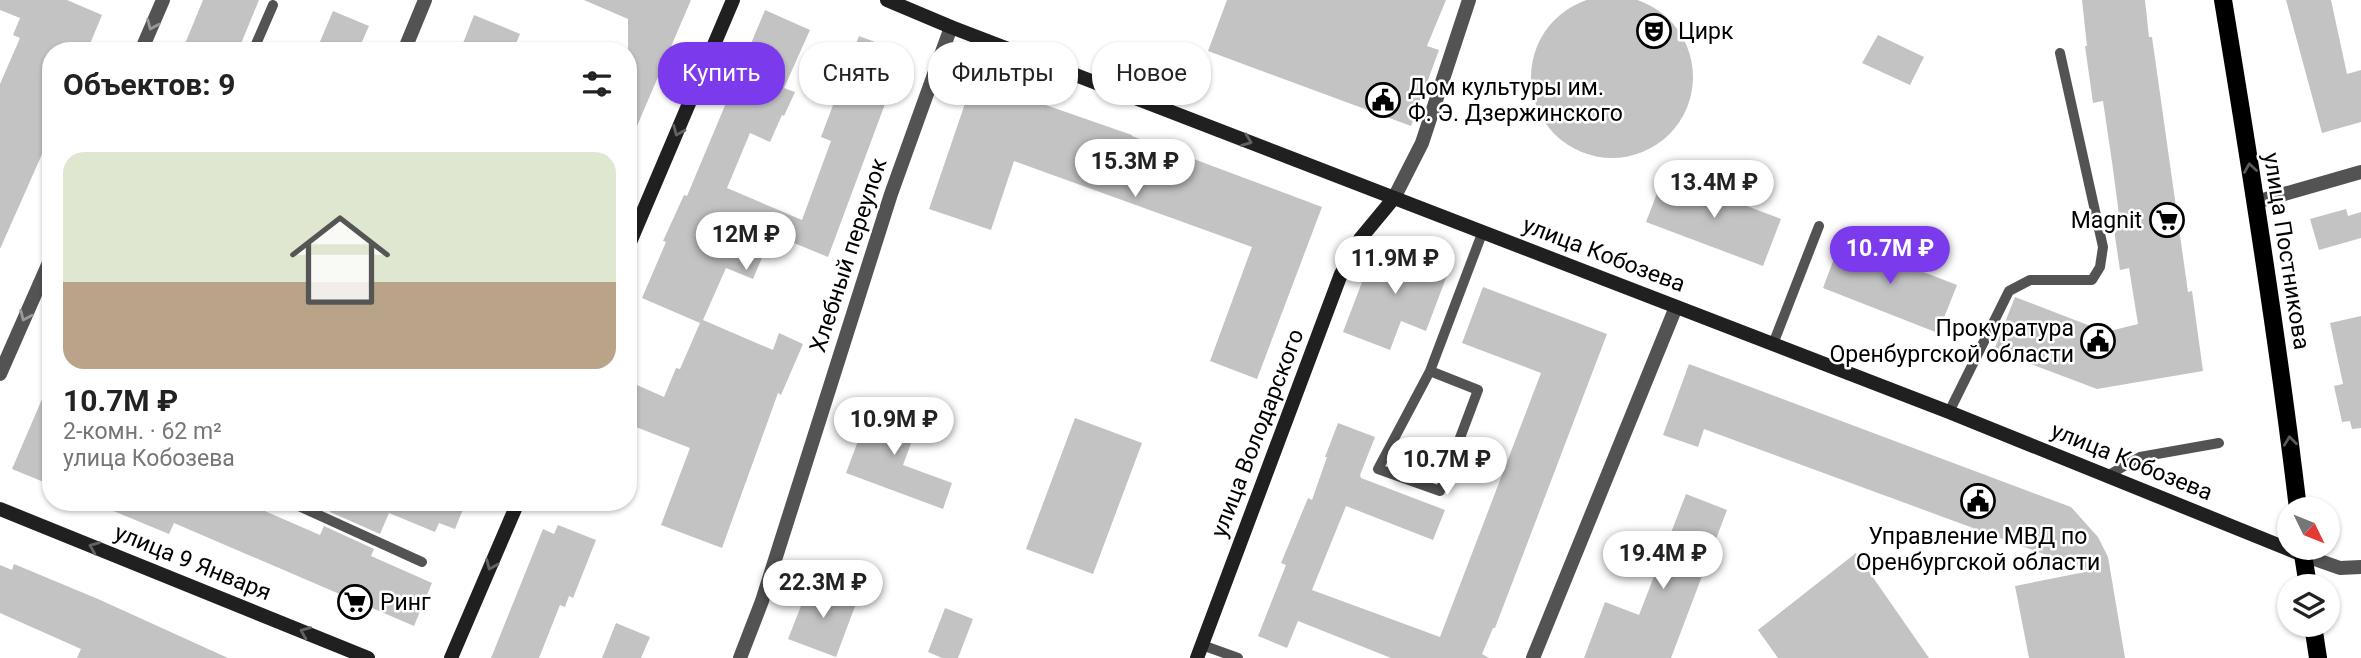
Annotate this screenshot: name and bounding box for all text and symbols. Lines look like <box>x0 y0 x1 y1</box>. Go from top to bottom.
theatre icon: Цирк <box>1635 12 1673 50</box>
place label: Цирк <box>1678 18 1734 45</box>
one-way arrow <box>146 19 160 31</box>
chip: Купить <box>658 42 785 105</box>
chip: Снять <box>799 42 914 105</box>
chip: Фильтры <box>928 42 1078 105</box>
chip: Новое <box>1092 42 1211 105</box>
icon: filters <box>578 65 616 103</box>
text: Объектов: 9 <box>63 67 235 102</box>
place label: Дом культуры им. Ф. Э. Дзержинского <box>1408 74 1623 127</box>
public building icon: Дом культуры им. Ф. Э. Дзержинского <box>1364 81 1402 119</box>
one-way arrow <box>673 124 687 136</box>
one-way arrow <box>1240 133 1252 147</box>
pin: 15.3M ₽ <box>1070 140 1200 199</box>
text: 15.3M ₽ <box>1091 148 1179 175</box>
street label: улица Постникова <box>2258 151 2315 351</box>
street label: Хлебный переулок <box>804 154 893 356</box>
pin: 13.4M ₽ <box>1649 160 1779 220</box>
one-way arrow <box>2243 162 2258 174</box>
text: 13.4M ₽ <box>1670 169 1758 196</box>
icon: home <box>277 197 403 323</box>
supermarket icon: Magnit <box>2148 201 2186 239</box>
place label: Magnit <box>2071 207 2142 234</box>
street label: улица Кобозева <box>1519 211 1689 298</box>
pin: 12M ₽ <box>697 212 795 272</box>
text: 12M ₽ <box>712 221 780 248</box>
pin: 10.7M ₽ <box>1825 226 1955 286</box>
text: 10.7M ₽ <box>1846 235 1934 262</box>
pin: 11.9M ₽ <box>1330 236 1460 296</box>
text: 11.9M ₽ <box>1351 245 1439 272</box>
one-way arrow <box>19 309 33 321</box>
place label: Прокуратура Оренбургской области <box>1829 315 2074 368</box>
public building icon: Прокуратура Оренбургской области <box>2079 322 2117 360</box>
street label: улица Володарского <box>1205 325 1310 541</box>
text: 10.7M ₽ <box>63 383 178 418</box>
pin: 10.9M ₽ <box>829 398 959 457</box>
text: 10.9M ₽ <box>850 406 938 433</box>
street label: улица Кобозева <box>2047 417 2217 506</box>
text: 2-комн. · 62 m² <box>63 418 222 445</box>
one-way arrow <box>2282 436 2297 447</box>
pin: 10.7M ₽ <box>1382 438 1512 497</box>
text: улица Кобозева <box>63 445 235 472</box>
text: 10.7M ₽ <box>1403 446 1491 473</box>
public building icon: Управление МВД по Оренбургской области <box>1959 482 1997 520</box>
north arrow <box>2277 497 2340 560</box>
map controls <box>2277 497 2340 637</box>
street label: улица 9 Января <box>111 519 275 606</box>
place label: Управление МВД по Оренбургской области <box>1856 523 2100 576</box>
pin: 19.4M ₽ <box>1598 532 1728 591</box>
text: 19.4M ₽ <box>1619 540 1707 567</box>
one-way arrow <box>89 542 101 556</box>
one-way arrow <box>485 558 499 570</box>
pin: 22.3M ₽ <box>758 560 888 620</box>
text: 22.3M ₽ <box>779 569 867 596</box>
button: layers <box>2277 574 2340 637</box>
supermarket icon: Ринг <box>336 583 374 621</box>
place label: Ринг <box>380 589 431 616</box>
one-way arrow <box>300 627 312 641</box>

